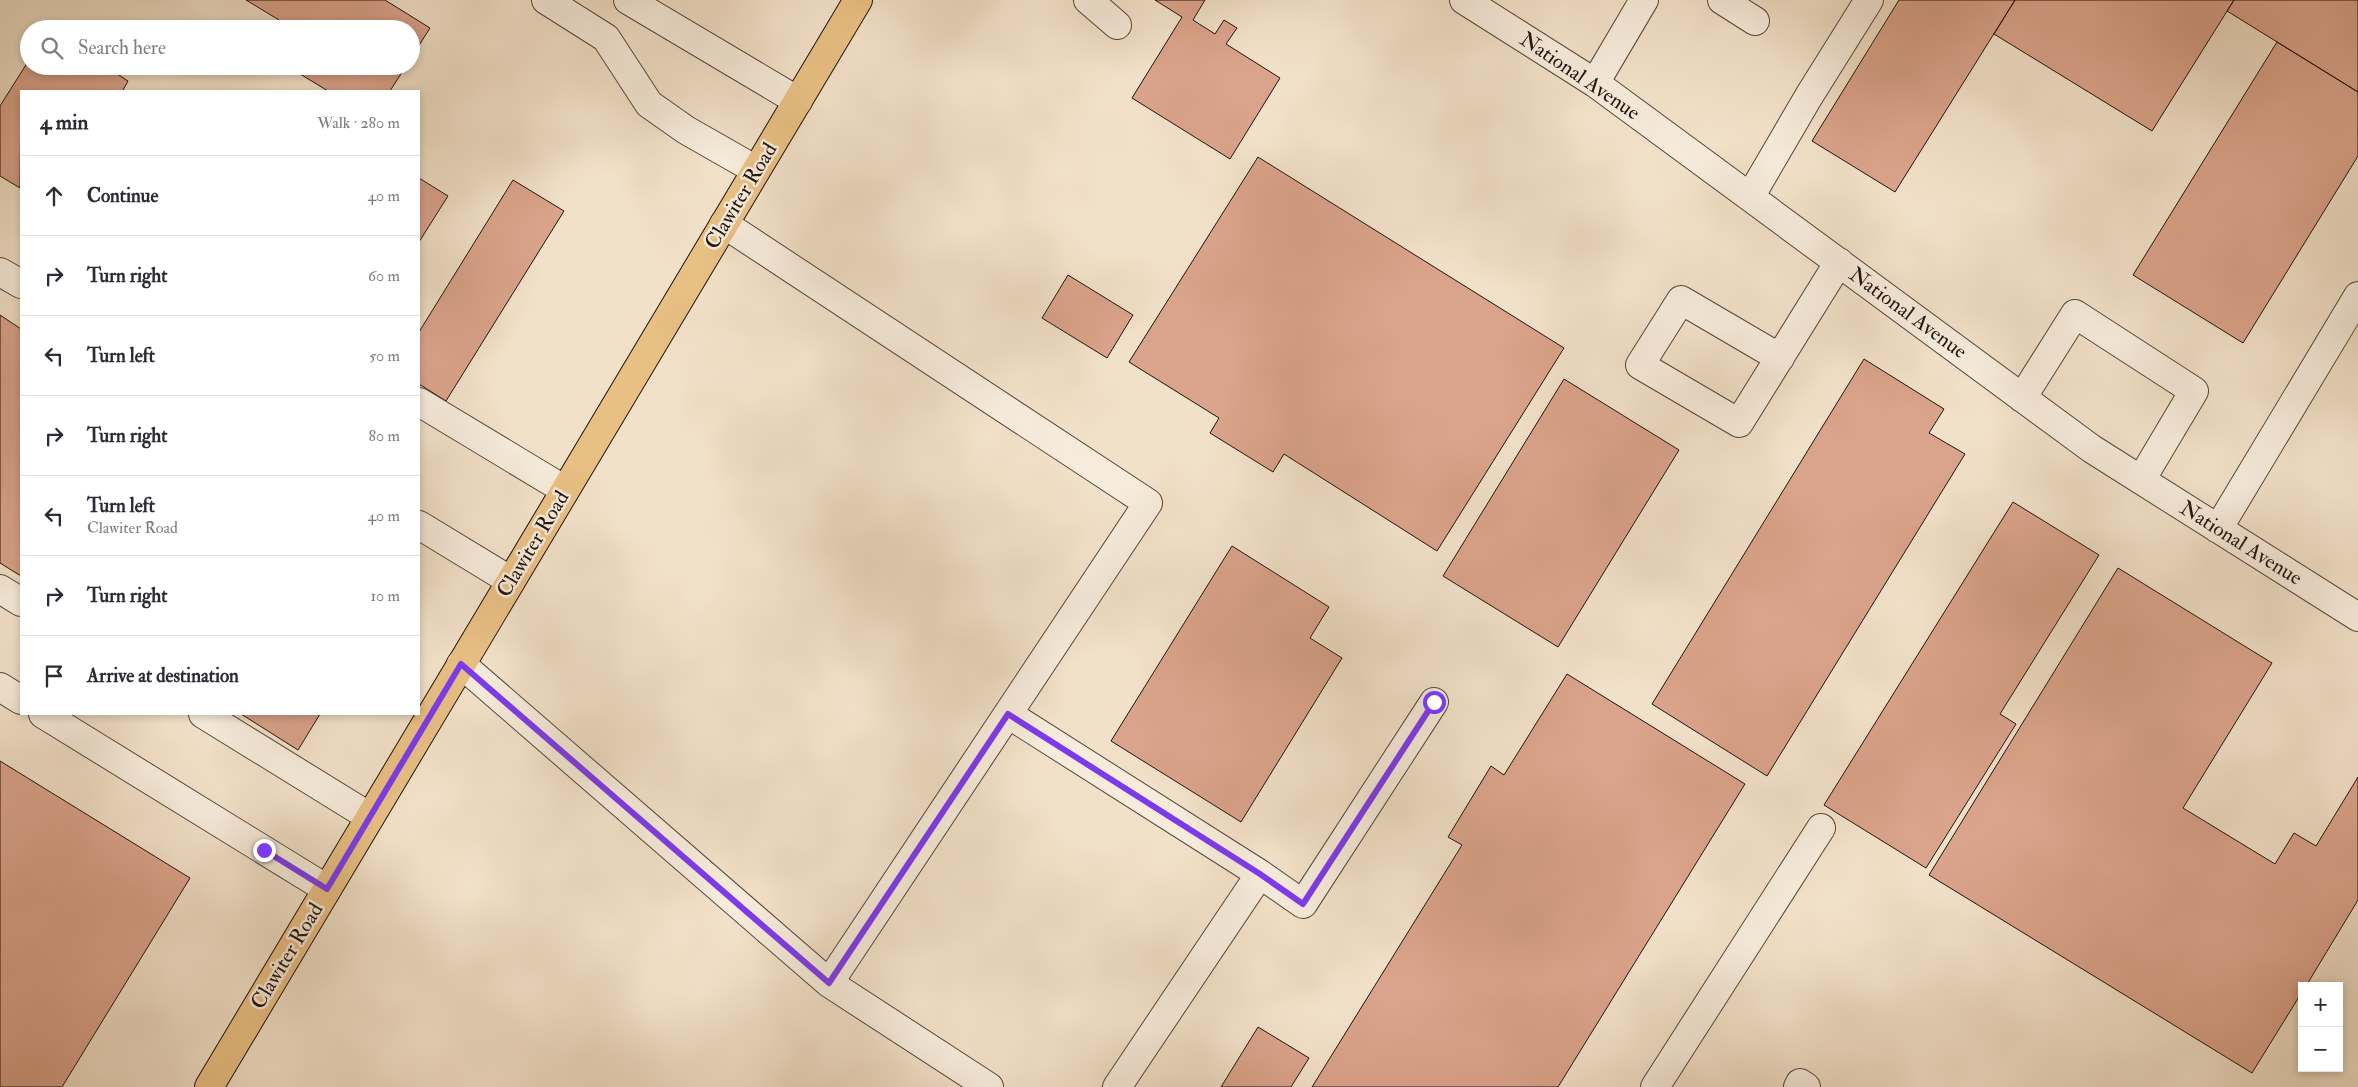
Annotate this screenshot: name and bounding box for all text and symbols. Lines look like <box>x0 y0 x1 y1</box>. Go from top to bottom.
search box <box>20 20 420 75</box>
street label: National Avenue <box>1515 26 1646 126</box>
icon: search <box>38 34 66 62</box>
text: Search here <box>78 36 166 60</box>
text: 4 min <box>40 109 88 136</box>
text: Walk · 280 m <box>317 113 400 133</box>
street label: Clawiter Road <box>699 137 784 254</box>
icon: ahead <box>40 182 68 210</box>
text: Continue <box>87 184 158 208</box>
text: 40 m <box>367 186 400 206</box>
street label: National Avenue <box>1844 261 1972 365</box>
icon: right <box>40 262 68 290</box>
text: Turn right <box>87 264 167 288</box>
text: 60 m <box>368 266 400 286</box>
icon: left <box>40 342 68 370</box>
text: Turn left <box>87 344 155 368</box>
text: 50 m <box>369 346 400 366</box>
icon: right <box>40 422 68 450</box>
text: Turn right <box>87 424 167 448</box>
text: 80 m <box>369 426 400 446</box>
street label: Clawiter Road <box>491 485 576 602</box>
text: Turn left <box>87 494 155 518</box>
street label: National Avenue <box>2175 495 2307 591</box>
icon: left <box>40 502 68 530</box>
text: 40 m <box>367 506 400 526</box>
text: Clawiter Road <box>87 518 178 538</box>
icon: right <box>40 582 68 610</box>
text: Turn right <box>87 584 167 608</box>
text: 10 m <box>370 586 400 606</box>
icon: arrive <box>40 662 68 690</box>
text: Arrive at destination <box>87 664 239 688</box>
route start <box>1423 691 1446 714</box>
route end <box>253 839 276 862</box>
street label: Clawiter Road <box>245 897 330 1014</box>
map controls <box>2298 982 2343 1072</box>
button: + <box>2298 982 2343 1027</box>
button: − <box>2298 1027 2343 1072</box>

